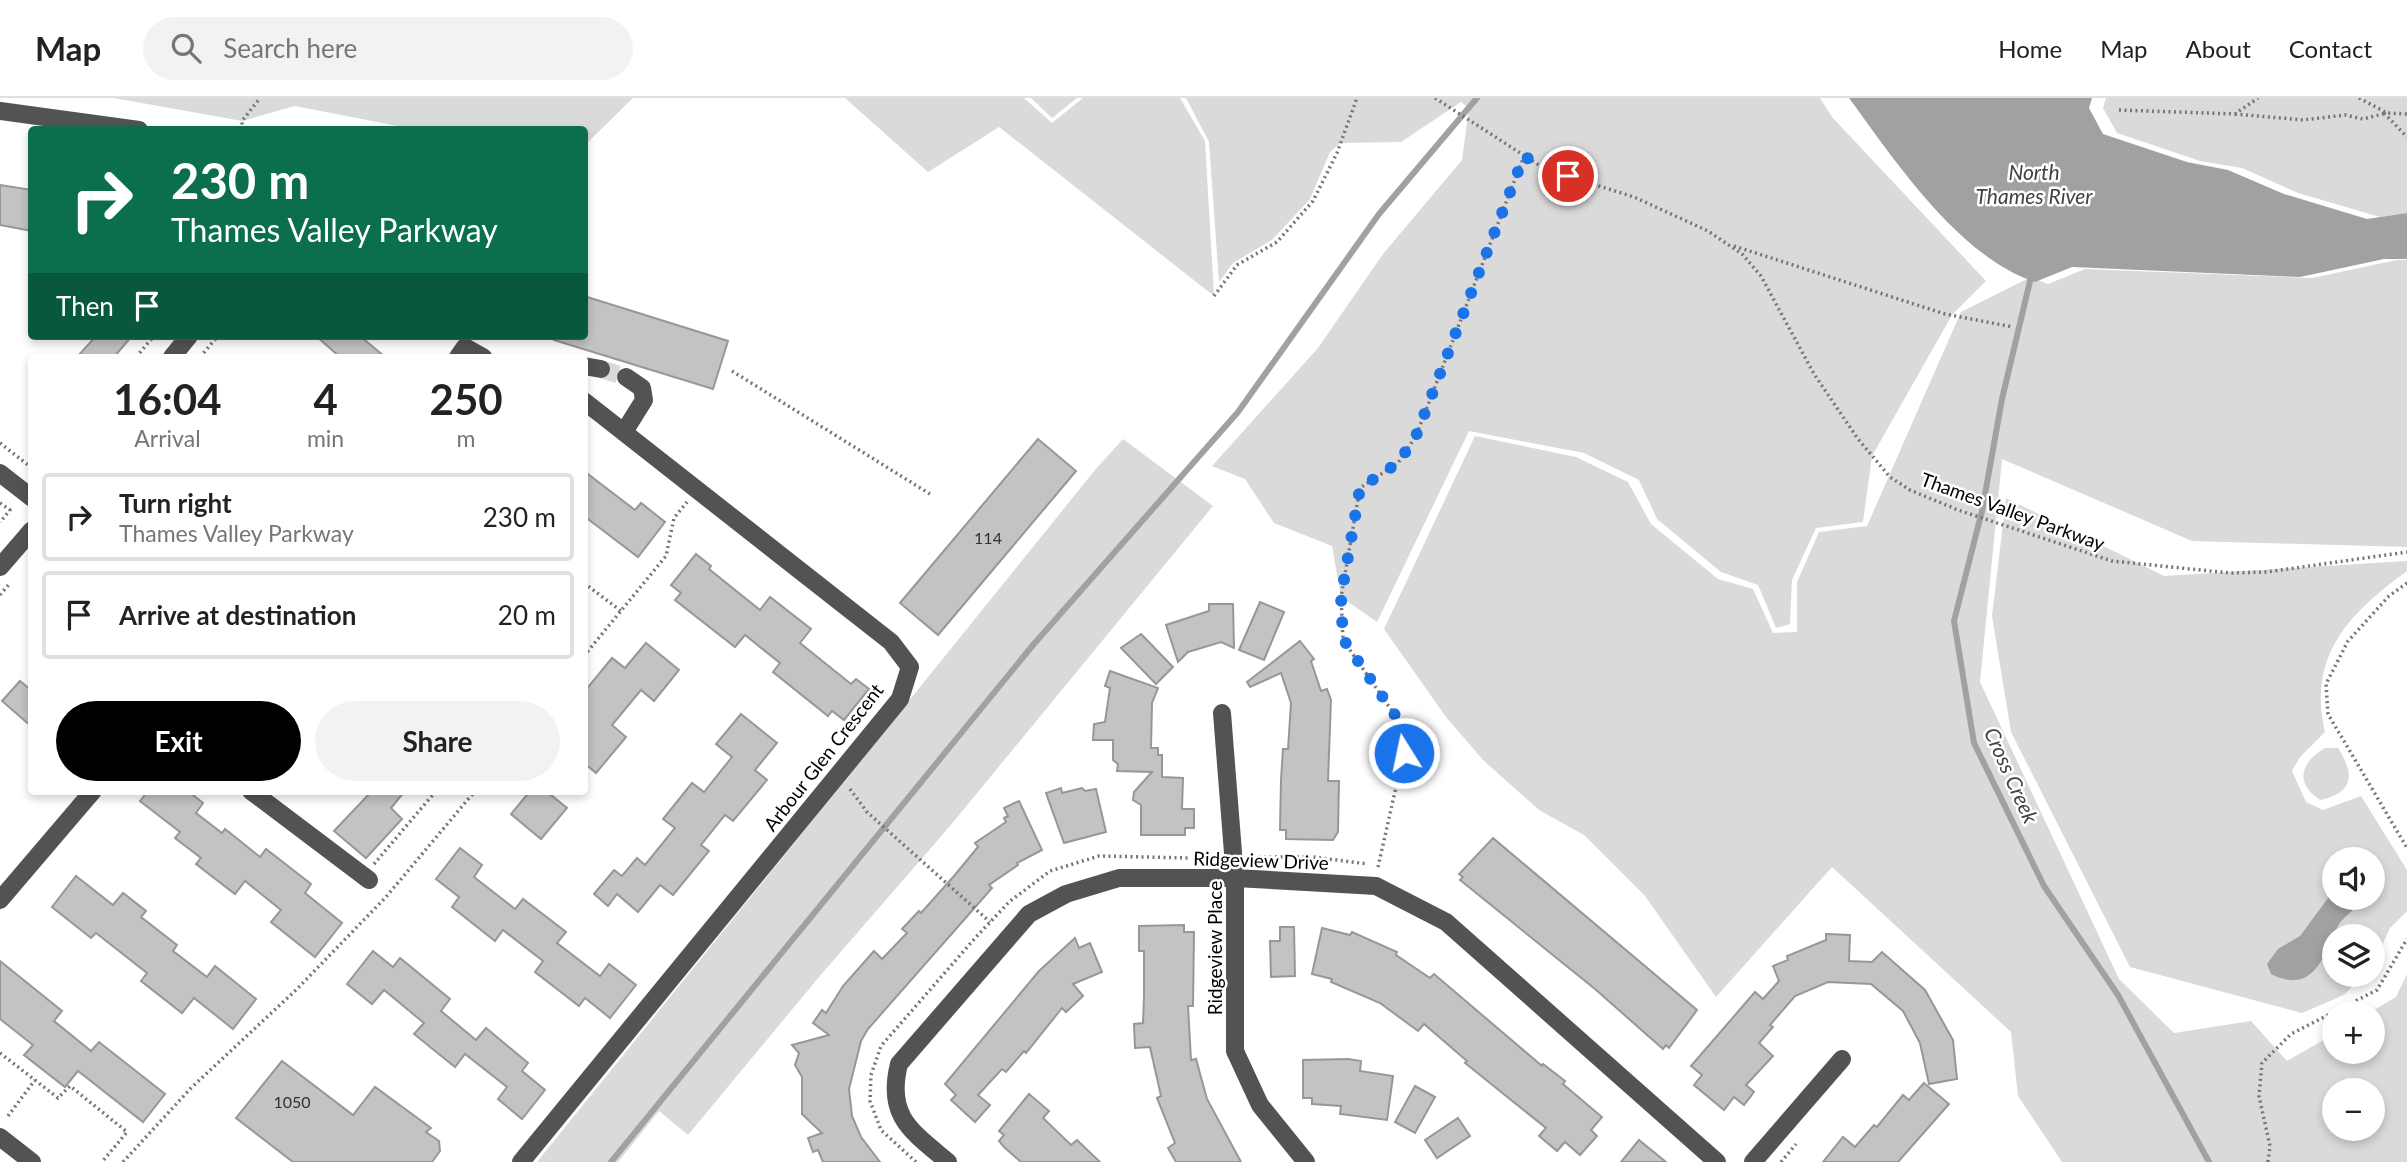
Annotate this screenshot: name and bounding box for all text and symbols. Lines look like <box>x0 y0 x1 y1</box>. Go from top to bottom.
search box <box>143 17 633 80</box>
text: Map <box>35 28 101 68</box>
icon: search <box>167 29 205 67</box>
text: Search here <box>223 32 357 64</box>
text: Home <box>1998 34 2062 63</box>
text: Map <box>2100 34 2148 63</box>
text: About <box>2186 34 2251 63</box>
text: Contact <box>2289 34 2372 63</box>
pin <box>1538 146 1598 206</box>
text: 230 m <box>171 151 309 209</box>
icon: right <box>56 154 147 245</box>
icon: arrive <box>1549 157 1587 195</box>
water label: North Thames River <box>1975 159 2093 208</box>
text: Thames Valley Parkway <box>171 210 498 249</box>
icon: arrive <box>128 287 166 325</box>
text: Then <box>56 290 114 322</box>
text: 16:04 <box>113 374 222 424</box>
text: 4 <box>313 374 338 424</box>
text: 250 <box>430 374 503 424</box>
text: Arrival <box>134 424 201 452</box>
text: min <box>307 424 344 452</box>
text: m <box>457 424 476 452</box>
street label: Thames Valley Parkway <box>1918 467 2108 555</box>
text: Turn right <box>119 487 232 519</box>
icon: right <box>60 498 98 536</box>
text: 230 m <box>483 501 556 533</box>
text: Thames Valley Parkway <box>119 519 354 547</box>
house number: 114 <box>974 528 1002 547</box>
icon: arrive <box>60 596 98 634</box>
text: Arrive at destination <box>119 599 356 631</box>
text: 20 m <box>498 599 556 631</box>
street label: Arbour Glen Crescent <box>758 679 888 835</box>
button: Exit <box>56 701 301 781</box>
button: Share <box>315 701 560 781</box>
position arrow <box>1367 716 1441 790</box>
water label: Cross Creek <box>1980 723 2045 828</box>
street label: Ridgeview Drive <box>1193 846 1329 874</box>
map controls <box>2322 847 2385 1141</box>
button: sound <box>2322 847 2385 910</box>
street label: Ridgeview Place <box>1203 881 1226 1015</box>
button: layers <box>2322 924 2385 987</box>
button: + <box>2322 1001 2385 1064</box>
button: − <box>2322 1078 2385 1141</box>
house number: 1050 <box>273 1092 311 1111</box>

